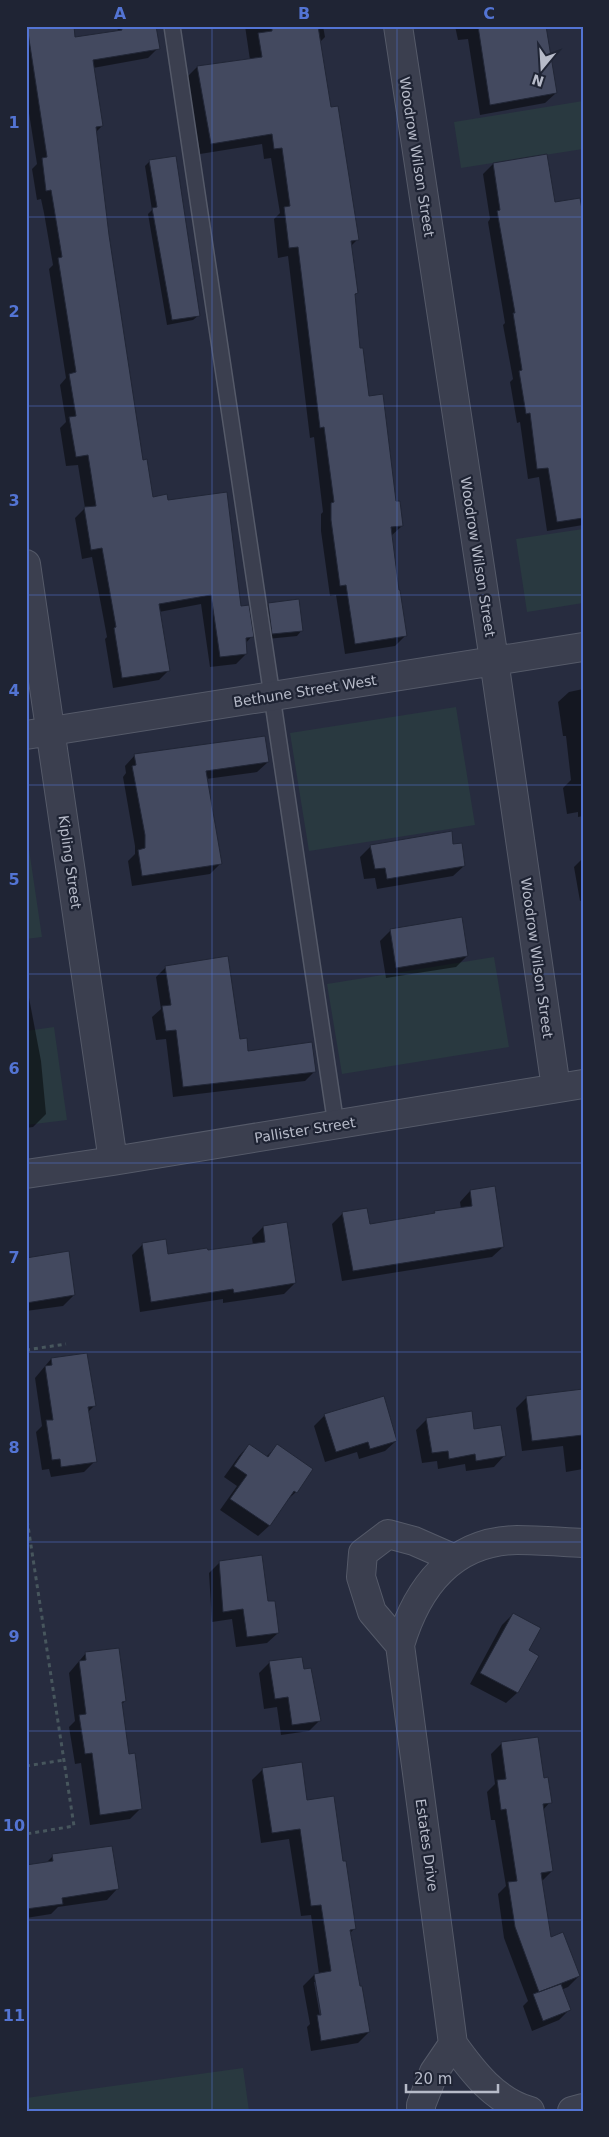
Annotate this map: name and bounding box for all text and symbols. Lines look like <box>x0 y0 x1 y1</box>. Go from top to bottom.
text: A <box>114 4 127 23</box>
text: B <box>298 4 310 23</box>
text: C <box>483 4 495 23</box>
north arrow <box>516 42 566 92</box>
text: N <box>530 71 546 90</box>
street label: Woodrow Wilson Street <box>396 76 438 239</box>
text: 1 <box>8 113 20 132</box>
text: 2 <box>8 302 20 321</box>
street label: Woodrow Wilson Street <box>457 476 499 639</box>
text: 3 <box>8 491 20 510</box>
street label: Bethune Street West <box>232 672 378 710</box>
text: 4 <box>8 681 20 700</box>
street label: Kipling Street <box>56 814 85 910</box>
text: 5 <box>8 870 20 889</box>
street label: Woodrow Wilson Street <box>518 877 556 1040</box>
text: 6 <box>8 1059 20 1078</box>
street label: Pallister Street <box>253 1114 357 1146</box>
text: 7 <box>8 1248 20 1267</box>
text: 8 <box>8 1438 20 1457</box>
text: 9 <box>8 1627 20 1646</box>
street label: Estates Drive <box>413 1798 441 1892</box>
text: 10 <box>3 1816 25 1835</box>
text: 11 <box>3 2006 25 2025</box>
scale bar <box>406 2062 499 2094</box>
text: 20 m <box>414 2070 452 2088</box>

